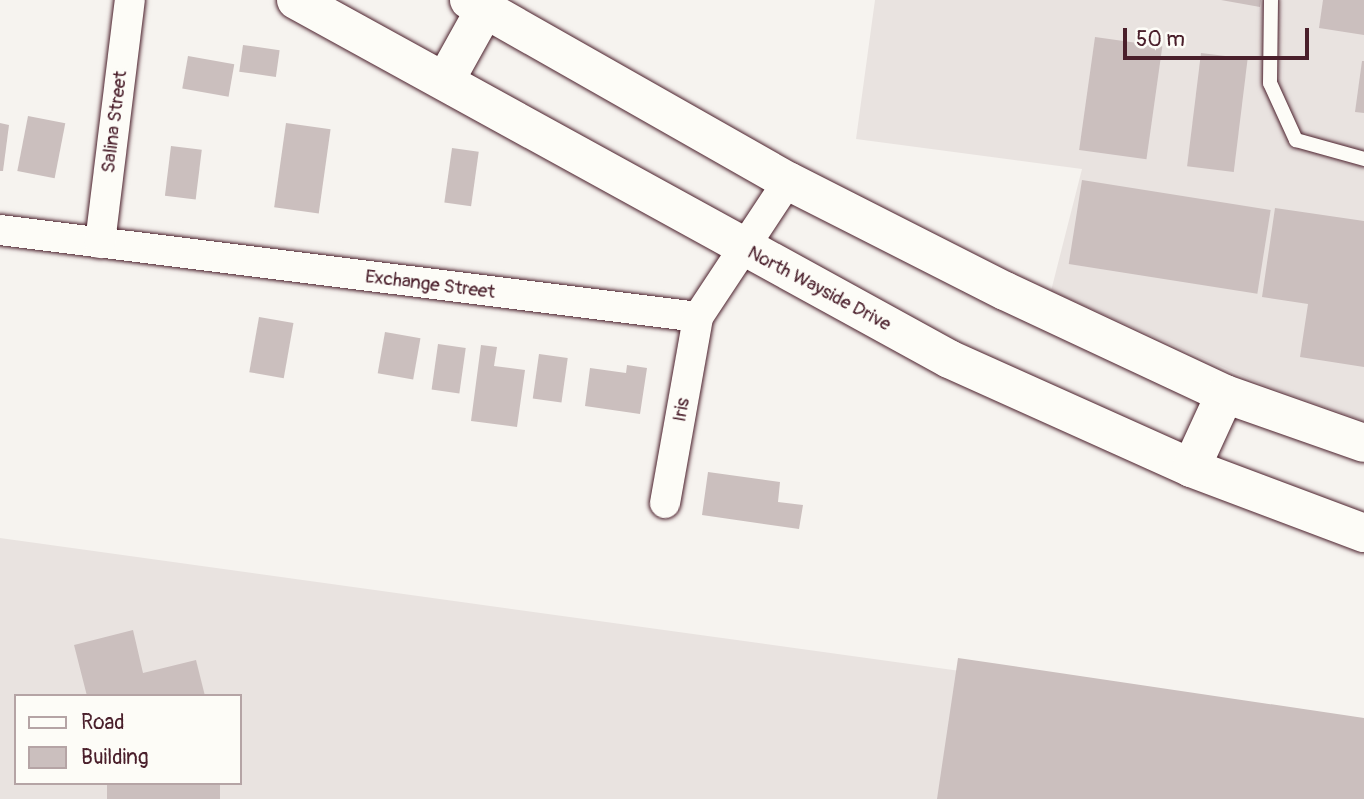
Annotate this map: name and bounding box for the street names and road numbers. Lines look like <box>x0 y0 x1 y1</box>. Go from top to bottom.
street label: Salina Street <box>97 70 133 174</box>
street label: North Wayside Drive <box>743 242 895 336</box>
street label: Exchange Street <box>364 266 496 304</box>
street label: Iris <box>669 396 695 424</box>

